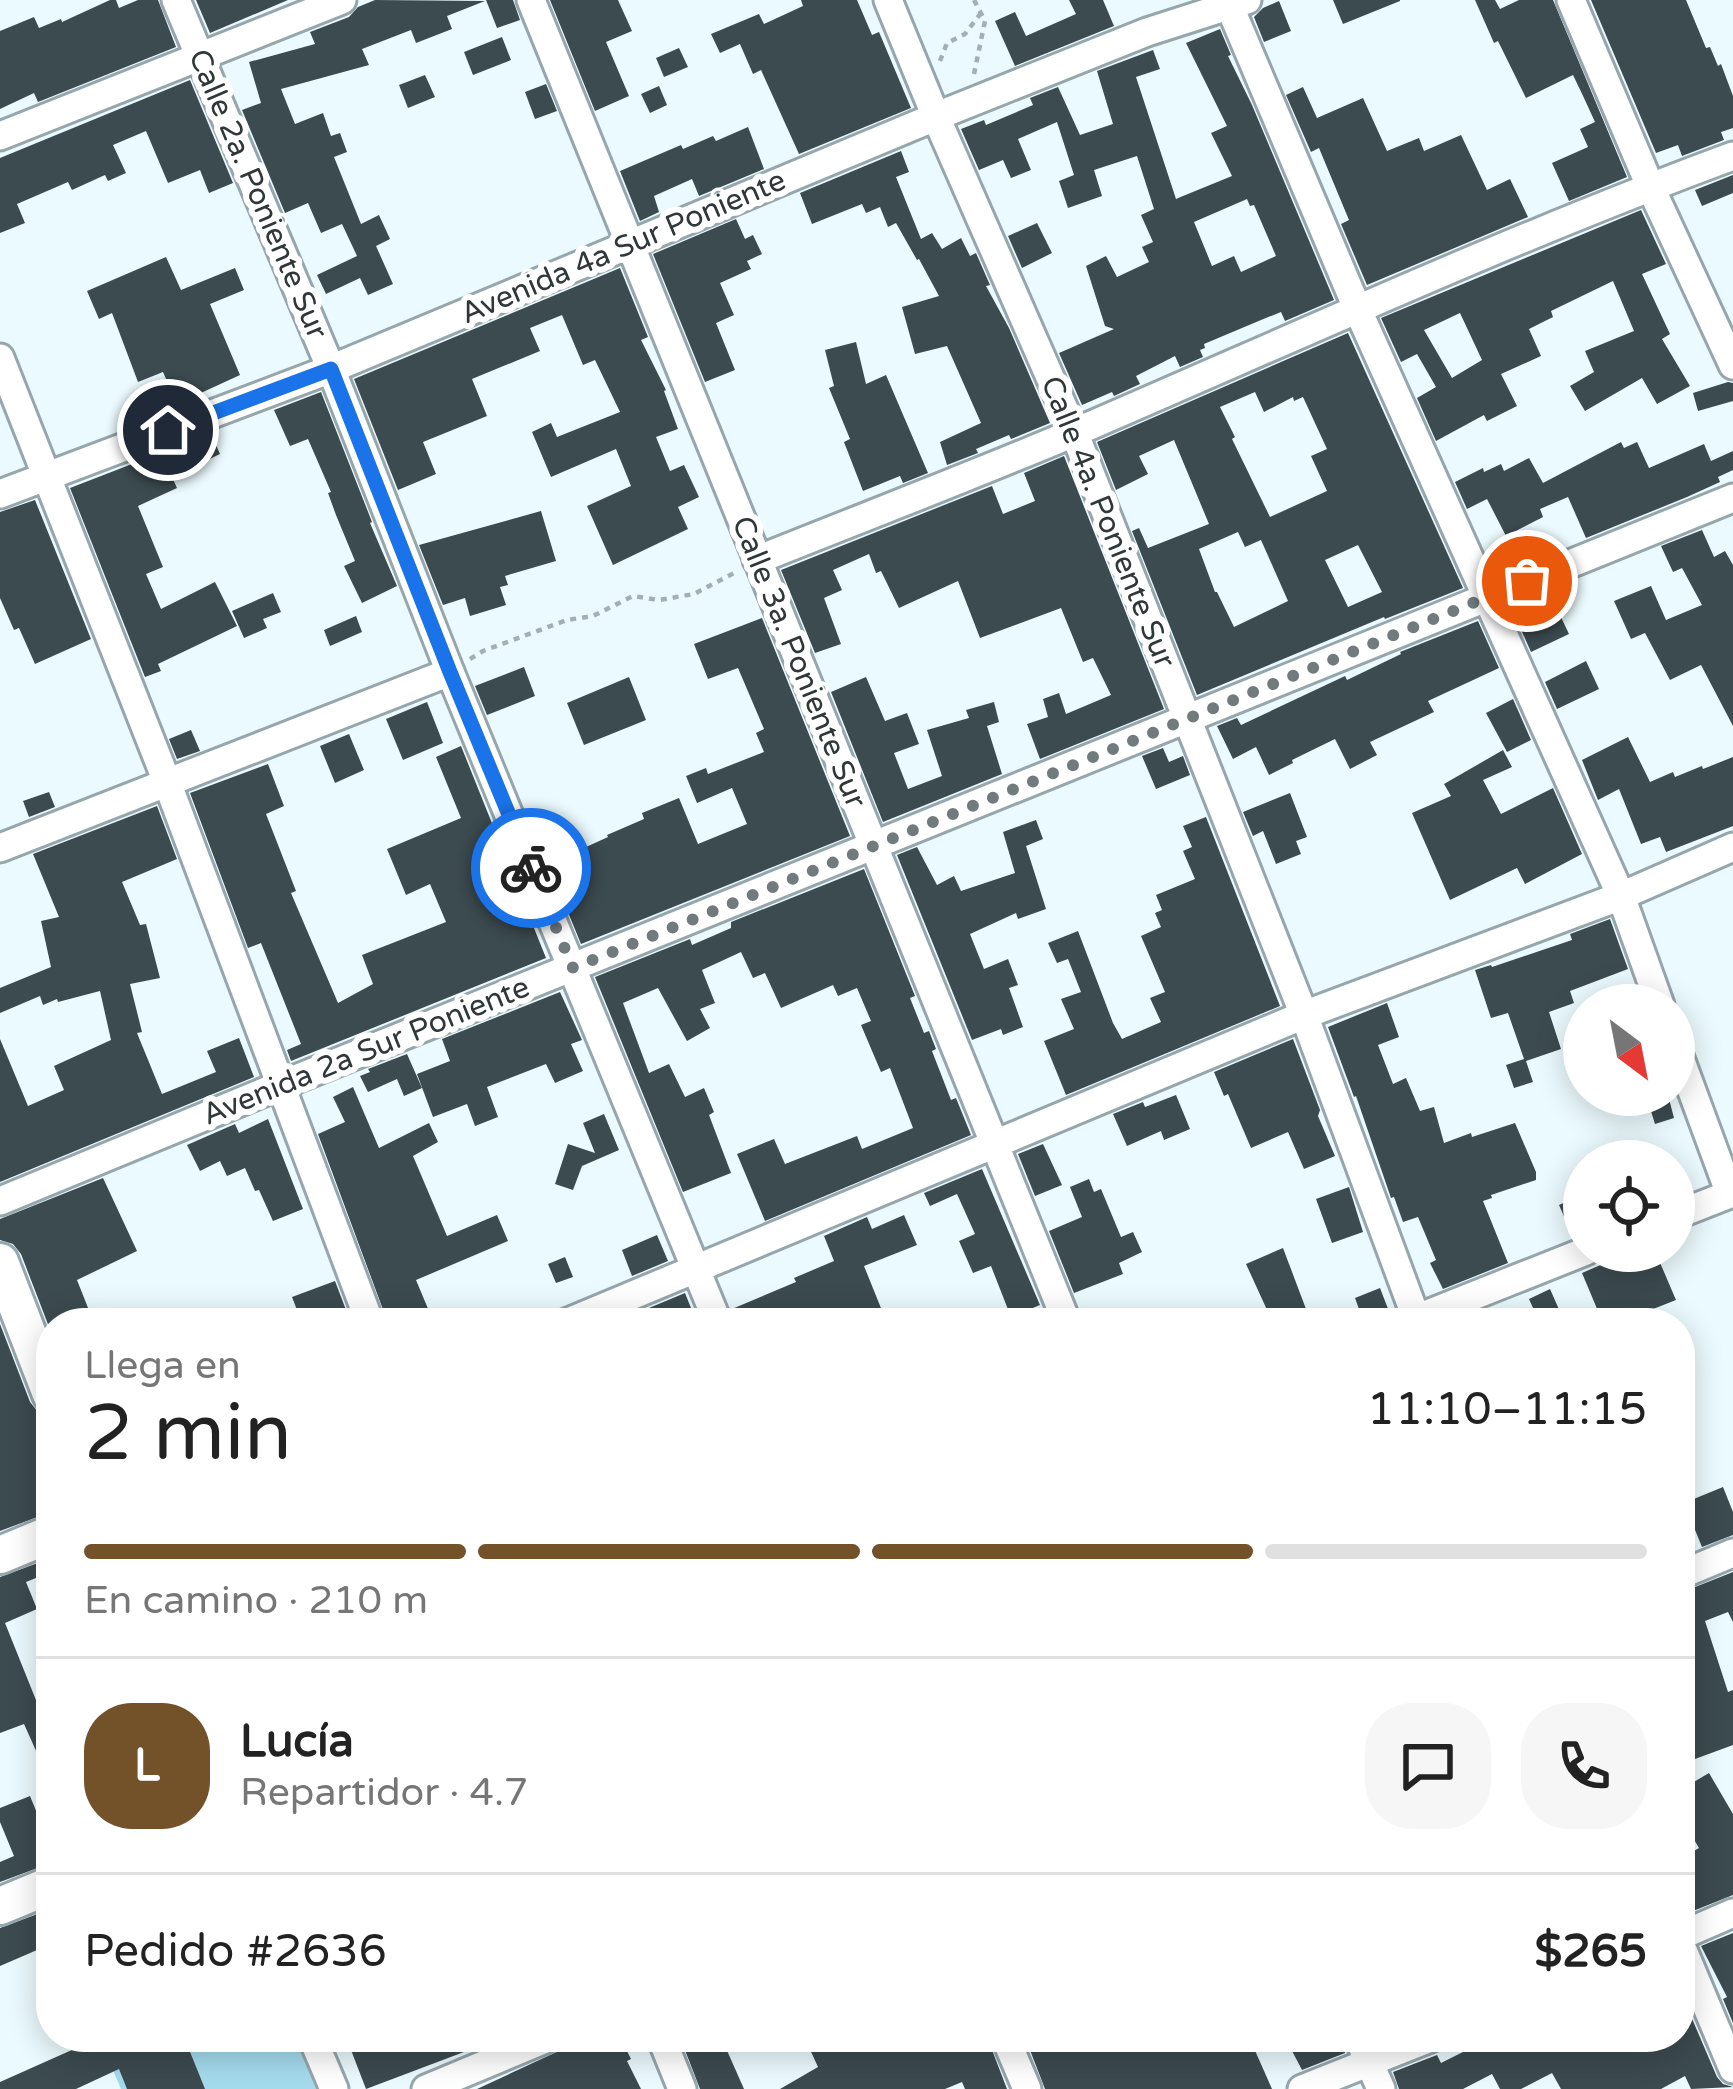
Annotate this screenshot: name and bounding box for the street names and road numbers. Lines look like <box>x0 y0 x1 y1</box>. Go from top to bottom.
street label: Calle 2a. Poniente Sur <box>180 43 336 345</box>
street label: Avenida 4a Sur Poniente <box>455 162 791 332</box>
street label: Calle 4a. Poniente Sur <box>1033 371 1184 674</box>
street label: Calle 3a. Poniente Sur <box>724 511 875 814</box>
street label: Avenida 2a Sur Poniente <box>197 968 535 1134</box>

